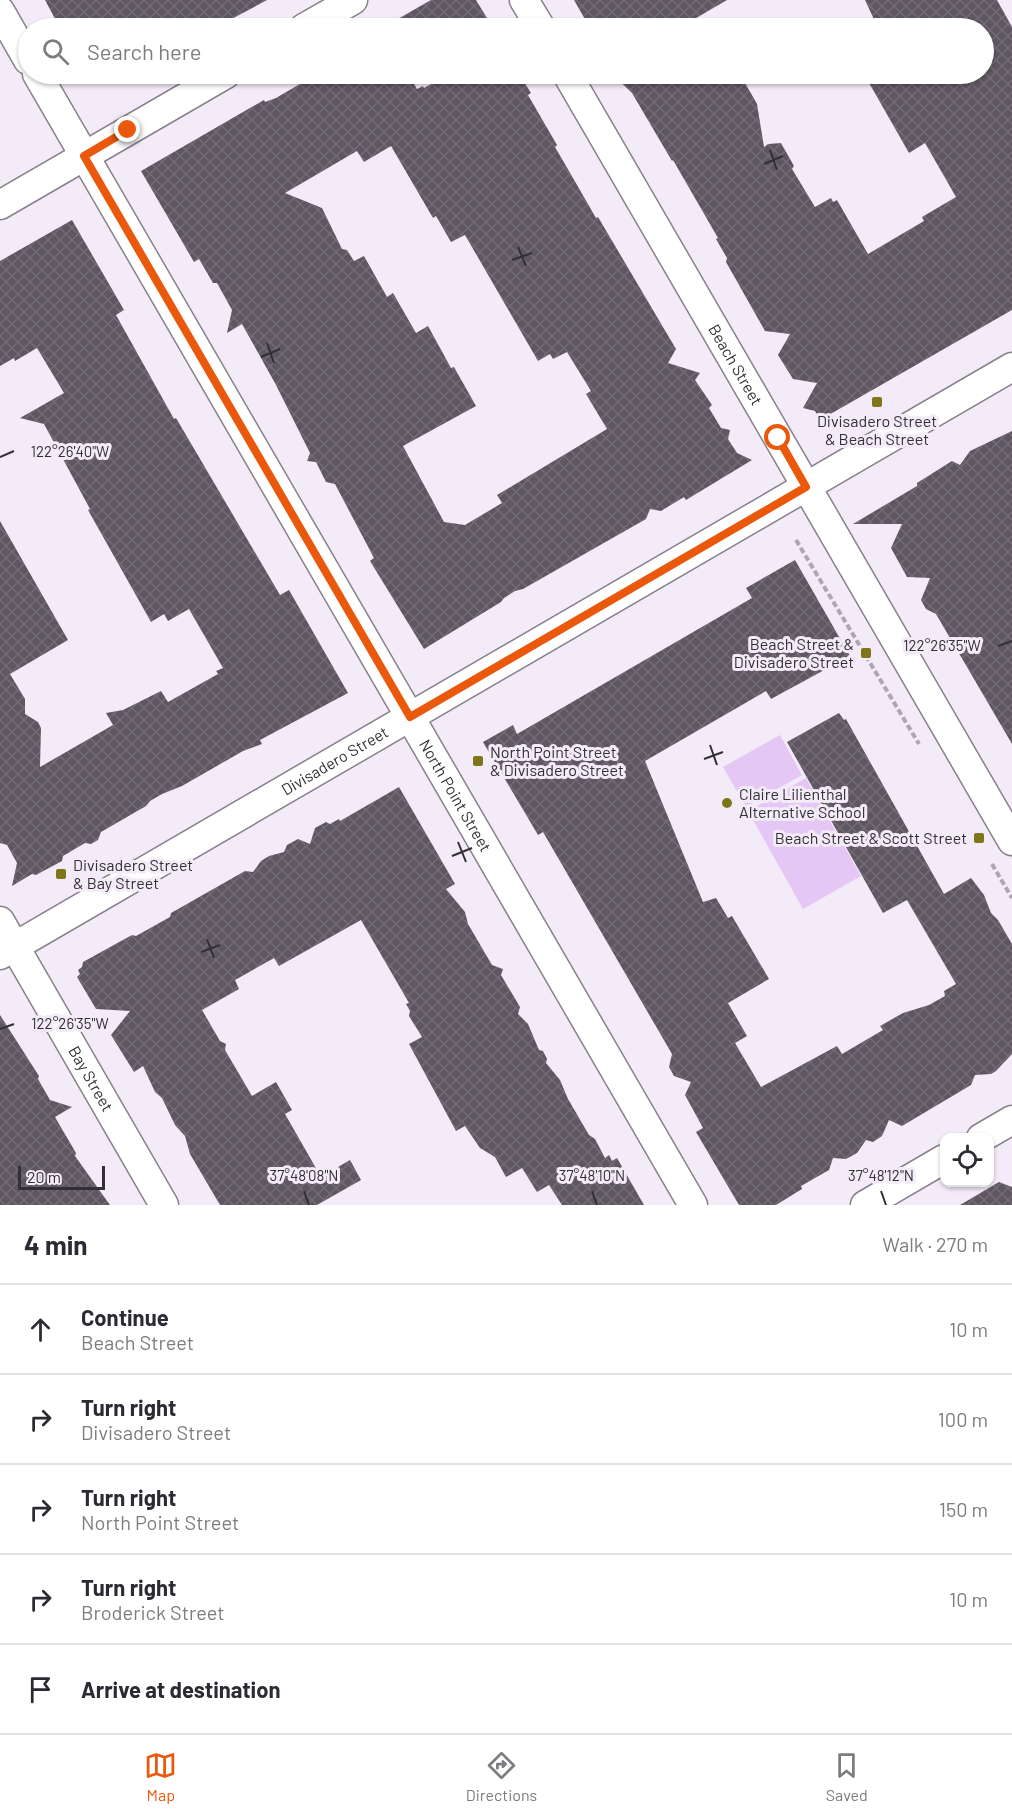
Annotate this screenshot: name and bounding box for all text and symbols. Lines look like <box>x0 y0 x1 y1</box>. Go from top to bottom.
search box <box>18 18 994 84</box>
icon: search <box>39 35 72 68</box>
text: Search here <box>87 38 201 64</box>
route end <box>114 116 140 142</box>
street label: Beach Street <box>705 320 767 408</box>
marker: Divisadero Street & Beach Street <box>870 395 884 409</box>
place label: Divisadero Street & Beach Street <box>817 411 937 448</box>
route start <box>764 424 790 450</box>
text: 122°26'40"W <box>31 442 109 460</box>
place label: Beach Street & Divisadero Street <box>734 634 854 671</box>
text: 122°26'35"W <box>903 636 981 654</box>
marker: Beach Street & Divisadero Street <box>859 646 873 660</box>
street label: Divisadero Street <box>278 722 391 799</box>
street label: North Point Street <box>416 736 496 855</box>
place label: North Point Street & Divisadero Street <box>490 742 624 779</box>
marker: North Point Street & Divisadero Street <box>471 754 485 768</box>
place label: Claire Lilienthal Alternative School <box>739 784 865 821</box>
marker: Claire Lilienthal Alternative School <box>720 796 734 810</box>
place label: Beach Street & Scott Street <box>775 828 967 847</box>
marker: Beach Street & Scott Street <box>972 831 986 845</box>
place label: Divisadero Street & Bay Street <box>73 855 193 892</box>
marker: Divisadero Street & Bay Street <box>54 867 68 881</box>
text: 122°26'35"W <box>31 1014 109 1032</box>
street label: Bay Street <box>65 1042 118 1114</box>
map controls <box>940 1133 994 1187</box>
button: locate <box>940 1133 994 1187</box>
scale bar <box>18 1163 105 1190</box>
text: 37°48'08"N <box>270 1166 338 1184</box>
text: 37°48'10"N <box>559 1166 625 1184</box>
text: 37°48'12"N <box>848 1166 914 1184</box>
text: 20 m <box>27 1167 61 1186</box>
text: 4 min <box>24 1229 88 1260</box>
text: Walk · 270 m <box>882 1232 988 1256</box>
text: Continue <box>81 1304 169 1330</box>
icon: ahead <box>24 1313 57 1346</box>
text: 10 m <box>949 1317 988 1341</box>
text: Beach Street <box>81 1330 194 1354</box>
text: Turn right <box>81 1394 176 1420</box>
icon: right <box>24 1403 57 1436</box>
text: 100 m <box>938 1407 988 1431</box>
text: Divisadero Street <box>81 1420 231 1444</box>
text: Turn right <box>81 1484 176 1510</box>
icon: right <box>24 1493 57 1526</box>
text: 150 m <box>939 1497 988 1521</box>
text: North Point Street <box>81 1510 239 1534</box>
text: Turn right <box>81 1574 176 1600</box>
icon: right <box>24 1583 57 1616</box>
text: 10 m <box>949 1587 988 1611</box>
text: Broderick Street <box>81 1600 225 1624</box>
icon: arrive <box>24 1673 57 1706</box>
text: Arrive at destination <box>81 1676 280 1702</box>
tab: Map <box>144 1749 177 1804</box>
tab: Directions <box>466 1749 537 1804</box>
tab: Saved <box>826 1749 868 1804</box>

